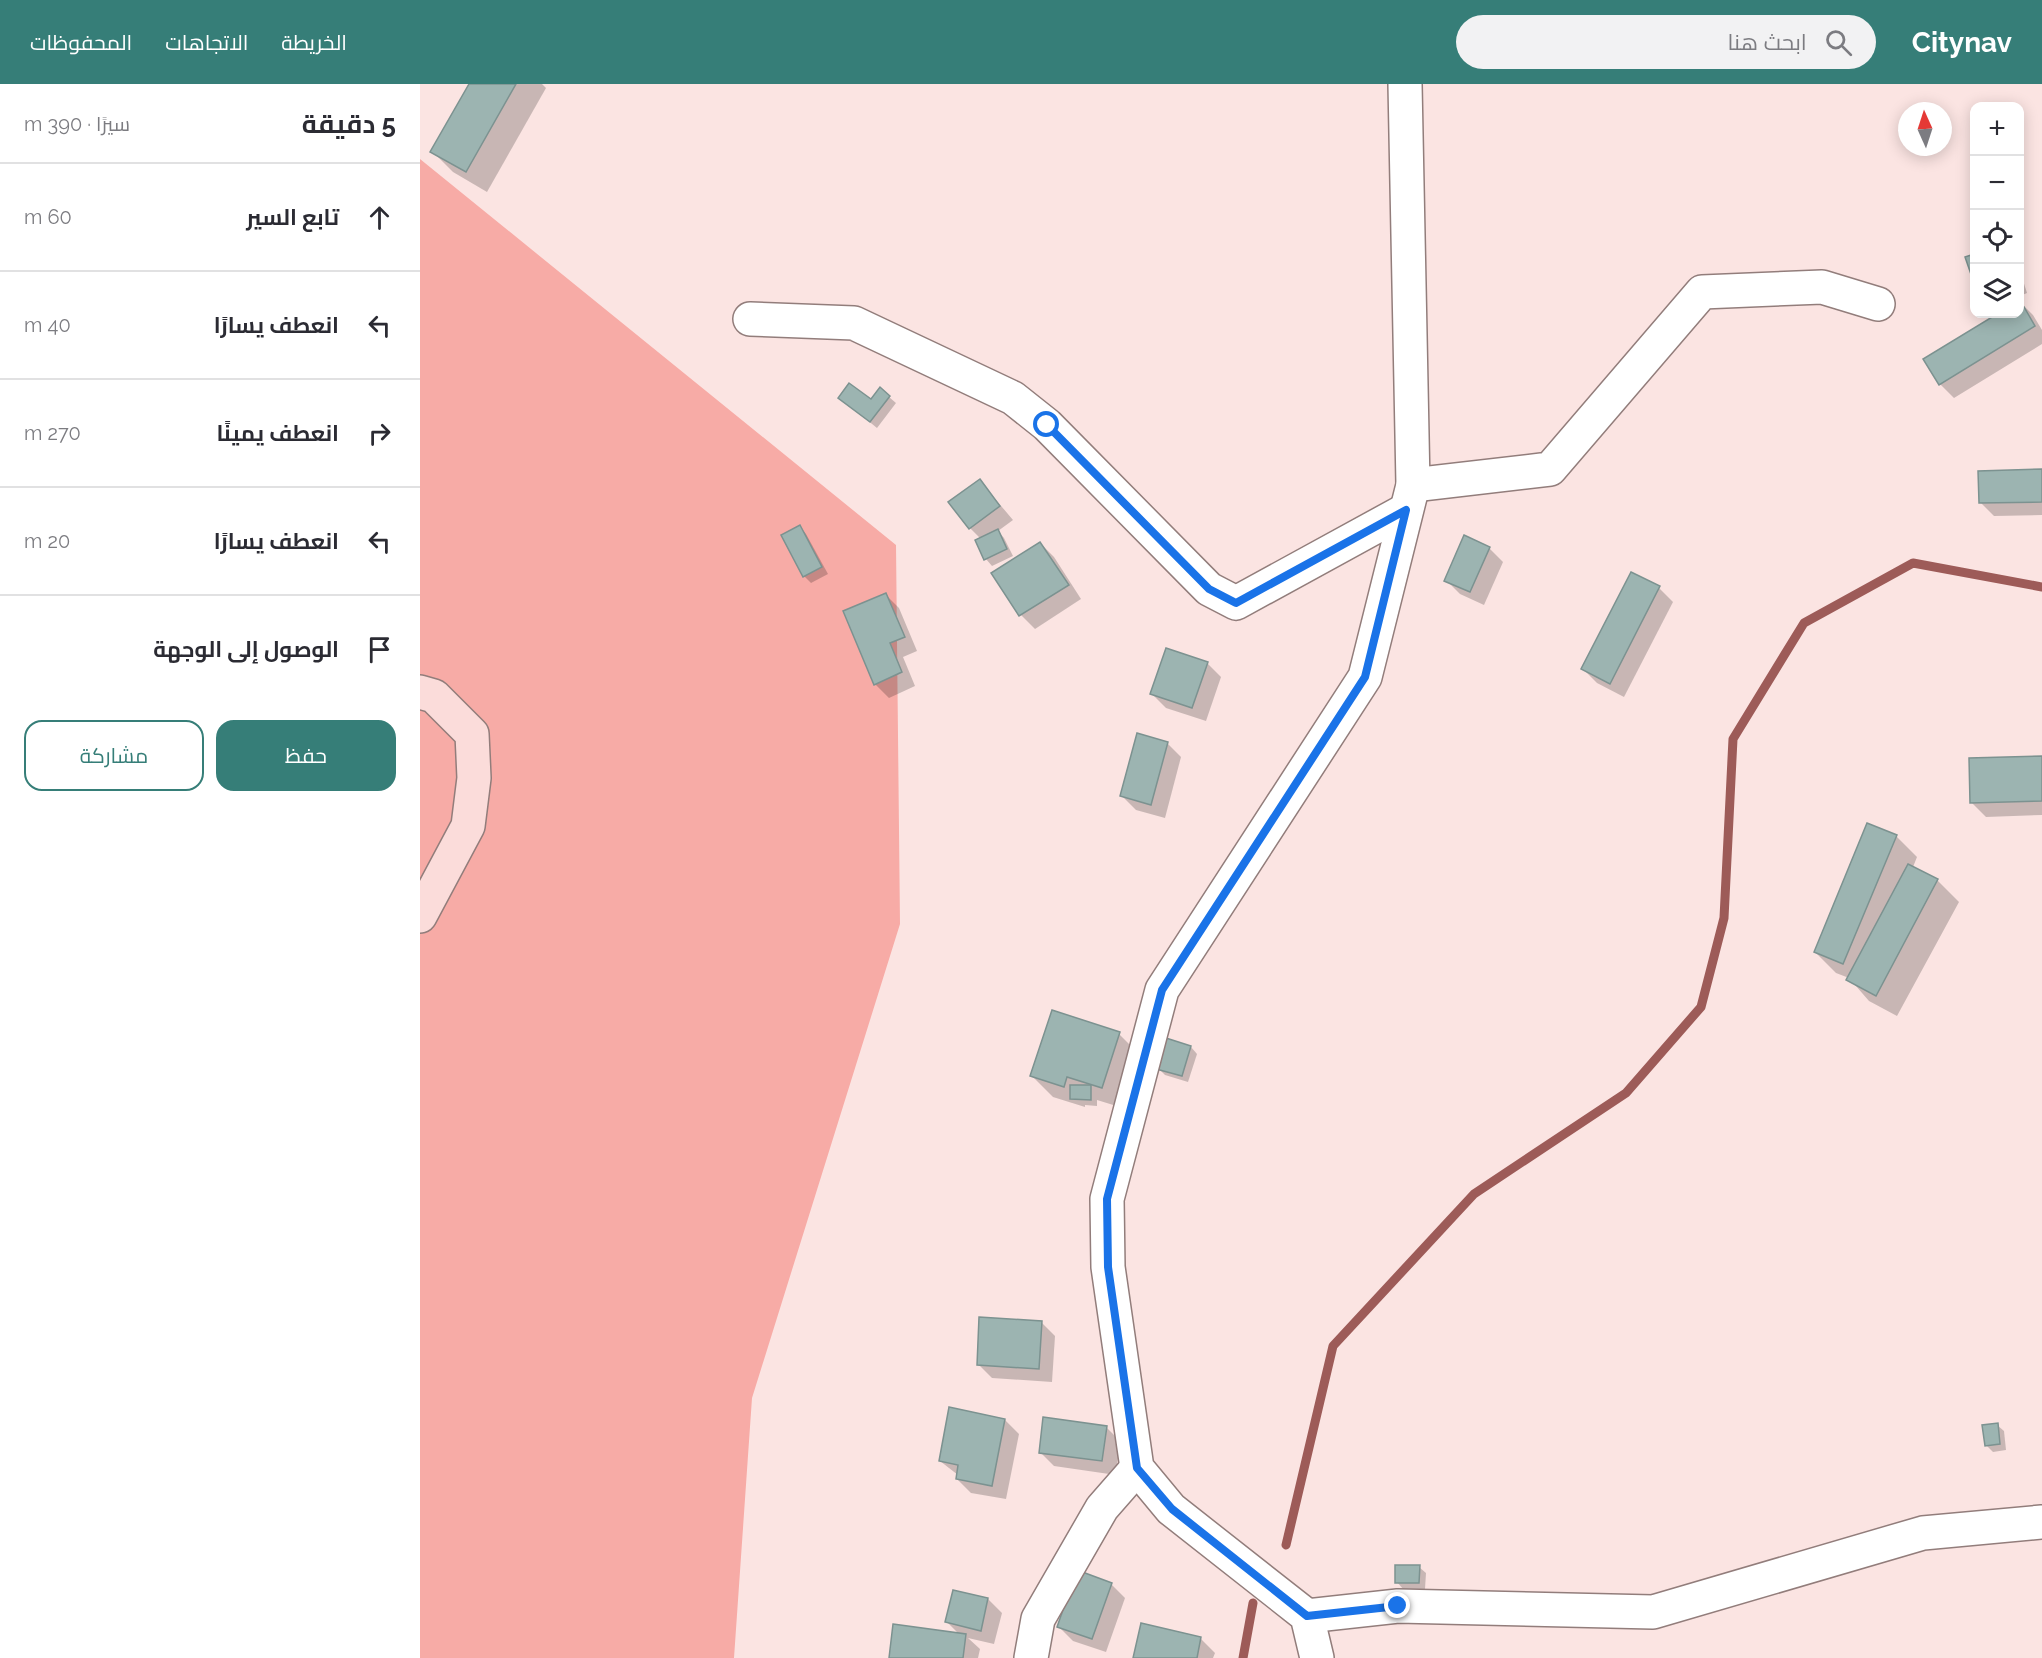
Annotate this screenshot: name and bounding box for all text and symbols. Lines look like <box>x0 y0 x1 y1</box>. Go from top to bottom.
search box <box>1456 15 1876 69</box>
icon: search <box>1822 26 1855 59</box>
text: Citynav <box>1912 26 2012 59</box>
text: ابحث هنا <box>1728 29 1807 55</box>
text: المحفوظات <box>30 30 132 55</box>
text: الاتجاهات <box>165 30 248 55</box>
text: الخريطة <box>281 30 347 55</box>
north arrow <box>1898 102 1952 156</box>
map controls <box>1970 102 2024 318</box>
button: + <box>1970 102 2024 156</box>
text: 5 دقيقة <box>302 109 396 139</box>
text: سيرًا · 390 m <box>24 112 130 136</box>
button: − <box>1970 156 2024 210</box>
icon: ahead <box>363 201 396 234</box>
text: تابع السير <box>246 204 339 230</box>
text: 60 m <box>24 205 72 229</box>
button: locate <box>1970 210 2024 264</box>
button: layers <box>1970 264 2024 318</box>
icon: left <box>363 309 396 342</box>
text: انعطف يسارًا <box>214 312 339 338</box>
text: 40 m <box>24 313 71 337</box>
route start <box>1033 411 1059 437</box>
icon: right <box>363 417 396 450</box>
text: انعطف يمينًا <box>216 420 339 446</box>
text: 270 m <box>24 421 81 445</box>
icon: left <box>363 525 396 558</box>
text: انعطف يسارًا <box>214 528 339 554</box>
text: 20 m <box>24 529 70 553</box>
icon: arrive <box>363 633 396 666</box>
text: الوصول إلى الوجهة <box>153 636 339 662</box>
button: مشاركة <box>24 720 204 791</box>
button: حفظ <box>216 720 396 791</box>
route end <box>1384 1592 1410 1618</box>

